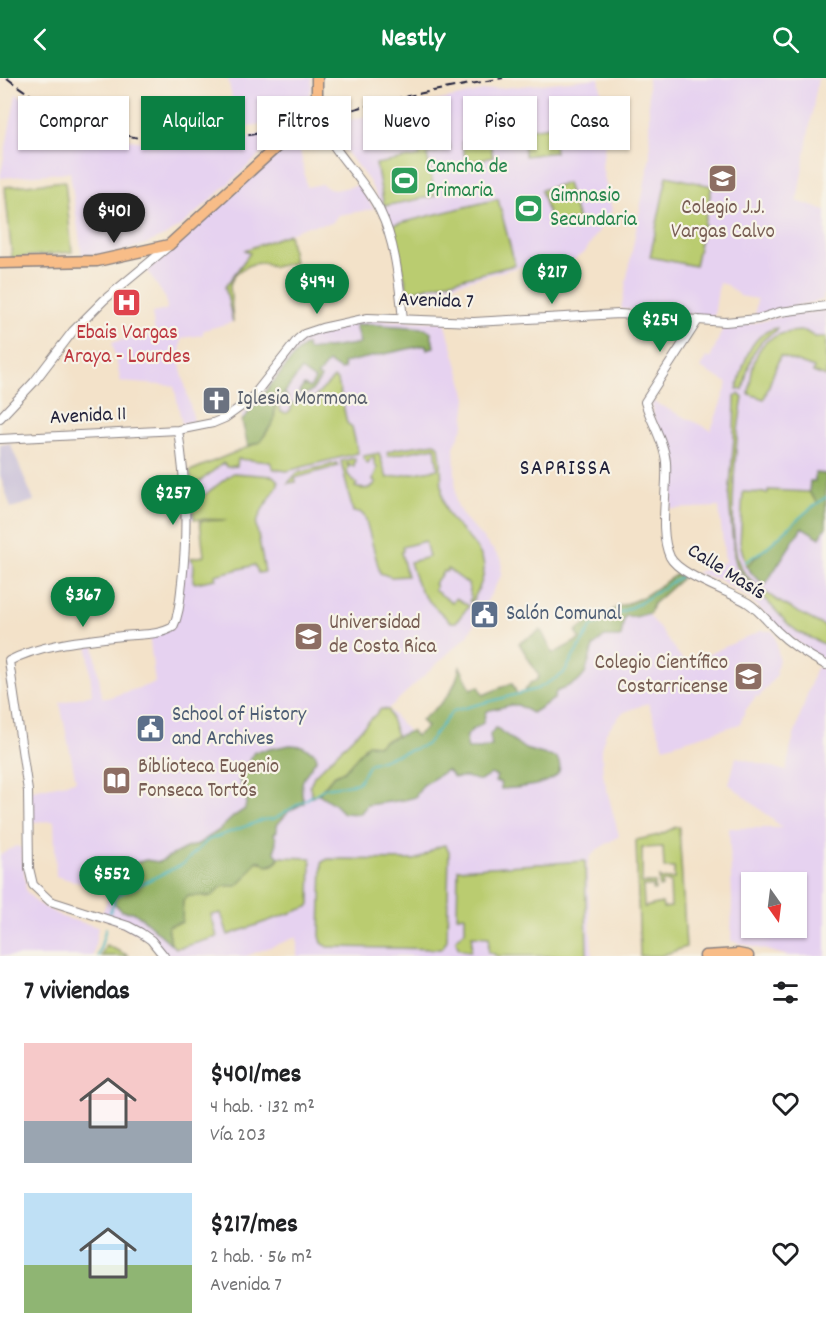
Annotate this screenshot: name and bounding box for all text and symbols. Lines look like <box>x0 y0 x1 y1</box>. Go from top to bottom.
text: Nestly <box>381 20 445 59</box>
icon: back <box>24 23 57 56</box>
icon: search <box>769 23 802 56</box>
chip: Comprar <box>18 96 129 150</box>
chip: Alquilar <box>141 96 245 150</box>
chip: Filtros <box>257 96 351 150</box>
chip: Nuevo <box>363 96 451 150</box>
chip: Piso <box>463 96 537 150</box>
chip: Casa <box>549 96 630 150</box>
place label: Cancha de Primaria <box>426 153 508 207</box>
school or university icon: Colegio J.J. Vargas Calvo <box>707 162 739 194</box>
sports icon: Cancha de Primaria <box>389 164 421 196</box>
place label: Gimnasio Secundaria <box>550 182 638 236</box>
pin: $401 <box>78 193 150 244</box>
sports icon: Gimnasio Secundaria <box>513 193 545 225</box>
place label: Colegio J.J. Vargas Calvo <box>671 194 775 248</box>
text: $401 <box>97 198 131 226</box>
pin: $217 <box>516 254 588 305</box>
text: $217 <box>537 259 567 287</box>
pin: $494 <box>281 264 353 315</box>
text: $494 <box>299 269 335 297</box>
street label: Avenida 7 <box>398 286 474 318</box>
hospital icon: Ebais Vargas Araya - Lourdes <box>111 287 143 319</box>
pin: $254 <box>624 302 696 353</box>
text: $254 <box>642 307 678 335</box>
place label: Ebais Vargas Araya - Lourdes <box>64 319 190 373</box>
church icon: Iglesia Mormona <box>200 384 232 416</box>
place label: Iglesia Mormona <box>237 385 368 415</box>
street label: Avenida 11 <box>49 400 127 434</box>
district label: SAPRISSA <box>520 454 612 485</box>
pin: $257 <box>137 475 209 526</box>
text: $257 <box>155 480 191 508</box>
street label: Calle Masís <box>681 537 771 609</box>
pin: $367 <box>47 577 119 628</box>
text: $367 <box>65 582 101 610</box>
public building icon: Salón Comunal <box>469 599 501 631</box>
place label: Salón Comunal <box>506 600 622 630</box>
place label: Universidad de Costa Rica <box>329 609 437 663</box>
school or university icon: Universidad de Costa Rica <box>292 620 324 652</box>
place label: Colegio Científico Costarricense <box>595 649 728 703</box>
school or university icon: Colegio Científico Costarricense <box>733 660 765 692</box>
place label: School of History and Archives <box>172 701 307 755</box>
public building icon: School of History and Archives <box>135 712 167 744</box>
place label: Biblioteca Eugenio Fonseca Tortós <box>138 753 279 807</box>
library icon: Biblioteca Eugenio Fonseca Tortós <box>101 764 133 796</box>
pin: $552 <box>76 856 148 907</box>
text: $552 <box>93 861 131 889</box>
north arrow <box>741 872 807 938</box>
map controls <box>741 872 807 938</box>
text: 7 viviendas <box>24 974 130 1011</box>
icon: filters <box>769 976 802 1009</box>
text: $401/mes <box>210 1057 302 1094</box>
icon: home <box>72 1067 144 1139</box>
icon: heart <box>769 1087 802 1120</box>
text: 4 hab. · 132 m² <box>210 1094 315 1122</box>
text: Vía 203 <box>210 1122 266 1150</box>
text: $217/mes <box>210 1207 298 1244</box>
icon: home <box>72 1217 144 1289</box>
icon: heart <box>769 1237 802 1270</box>
text: 2 hab. · 56 m² <box>210 1244 312 1272</box>
text: Avenida 7 <box>210 1272 282 1300</box>

